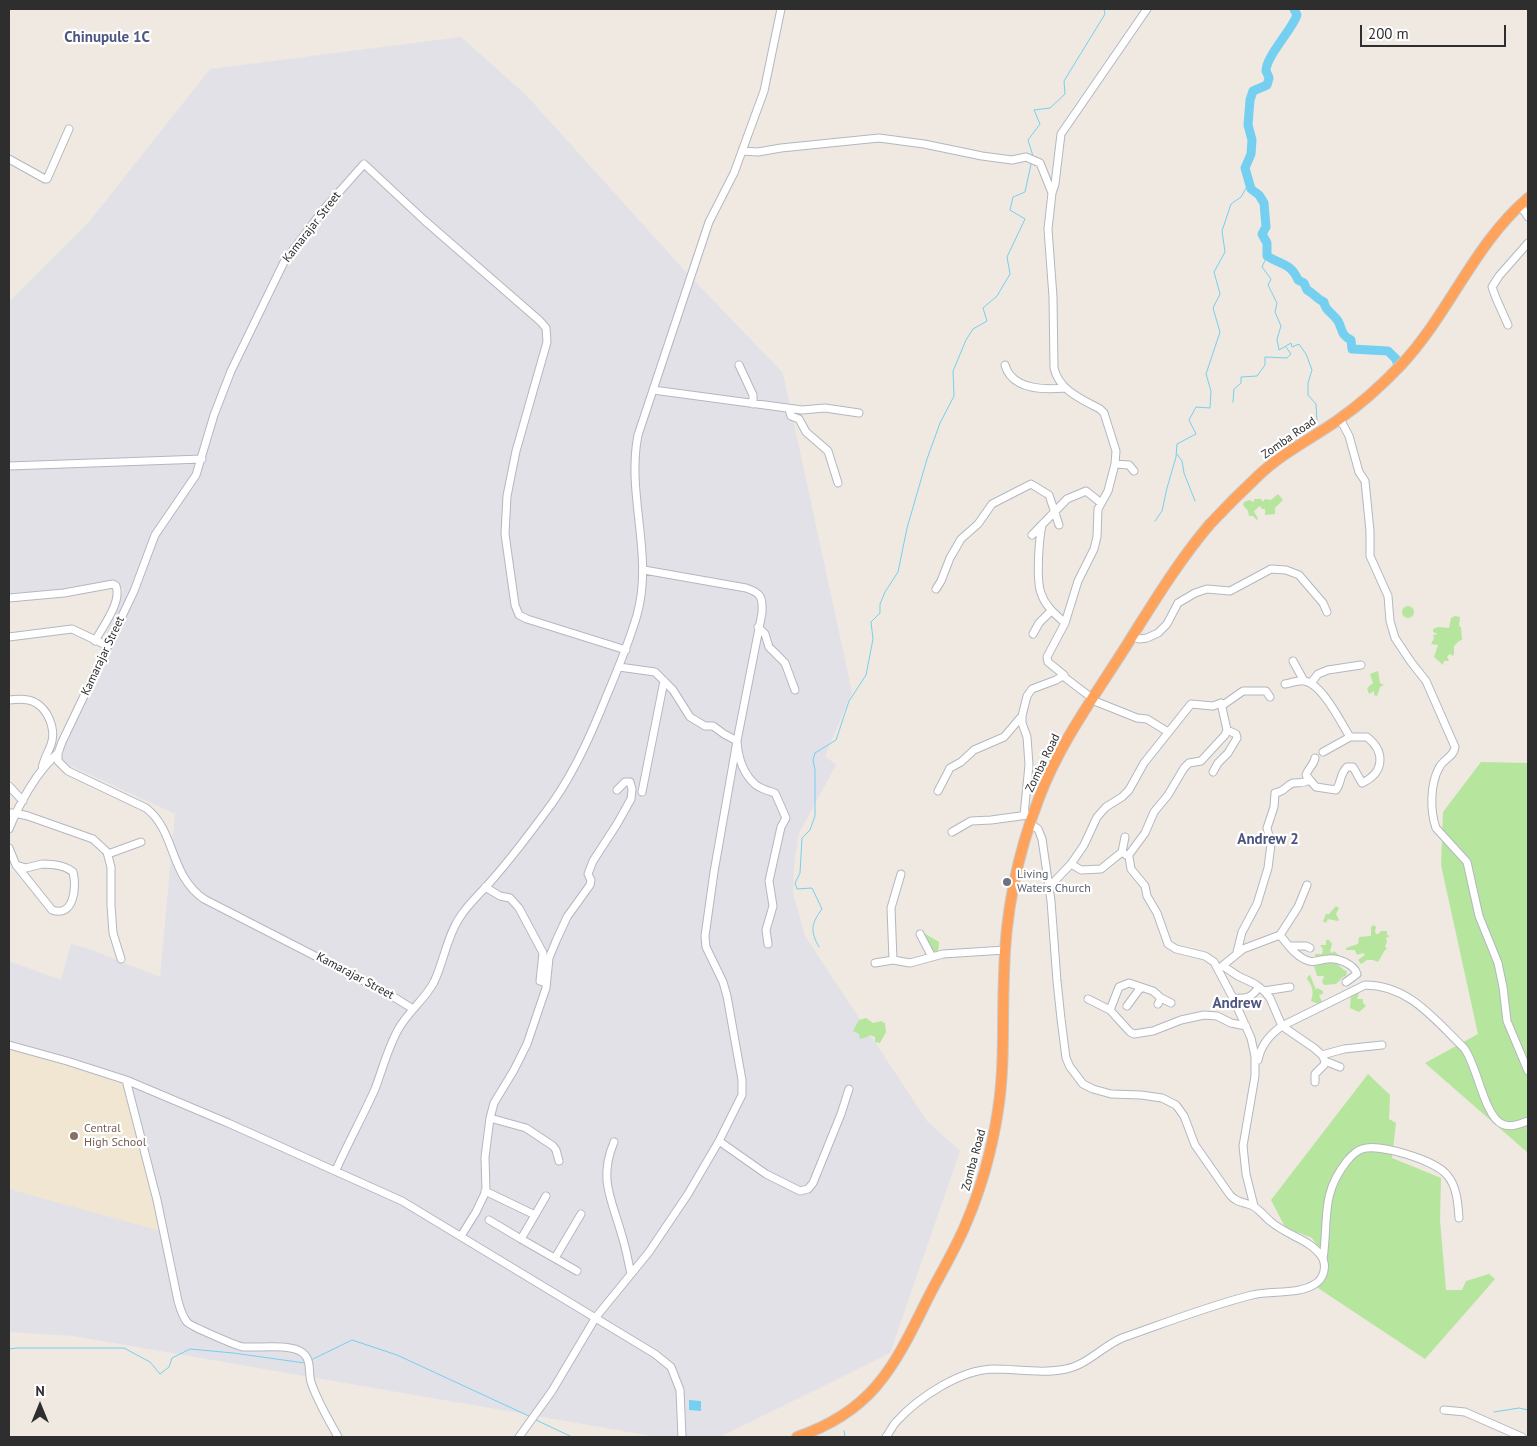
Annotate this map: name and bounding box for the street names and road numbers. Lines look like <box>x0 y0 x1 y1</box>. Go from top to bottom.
street label: Kamarajar Street <box>280 189 344 265</box>
street label: Zomba Road <box>1259 414 1319 462</box>
street label: Kamarajar Street <box>78 614 128 698</box>
street label: Zomba Road <box>1023 731 1063 795</box>
street label: Kamarajar Street <box>314 950 396 1002</box>
street label: Zomba Road <box>959 1128 989 1192</box>

